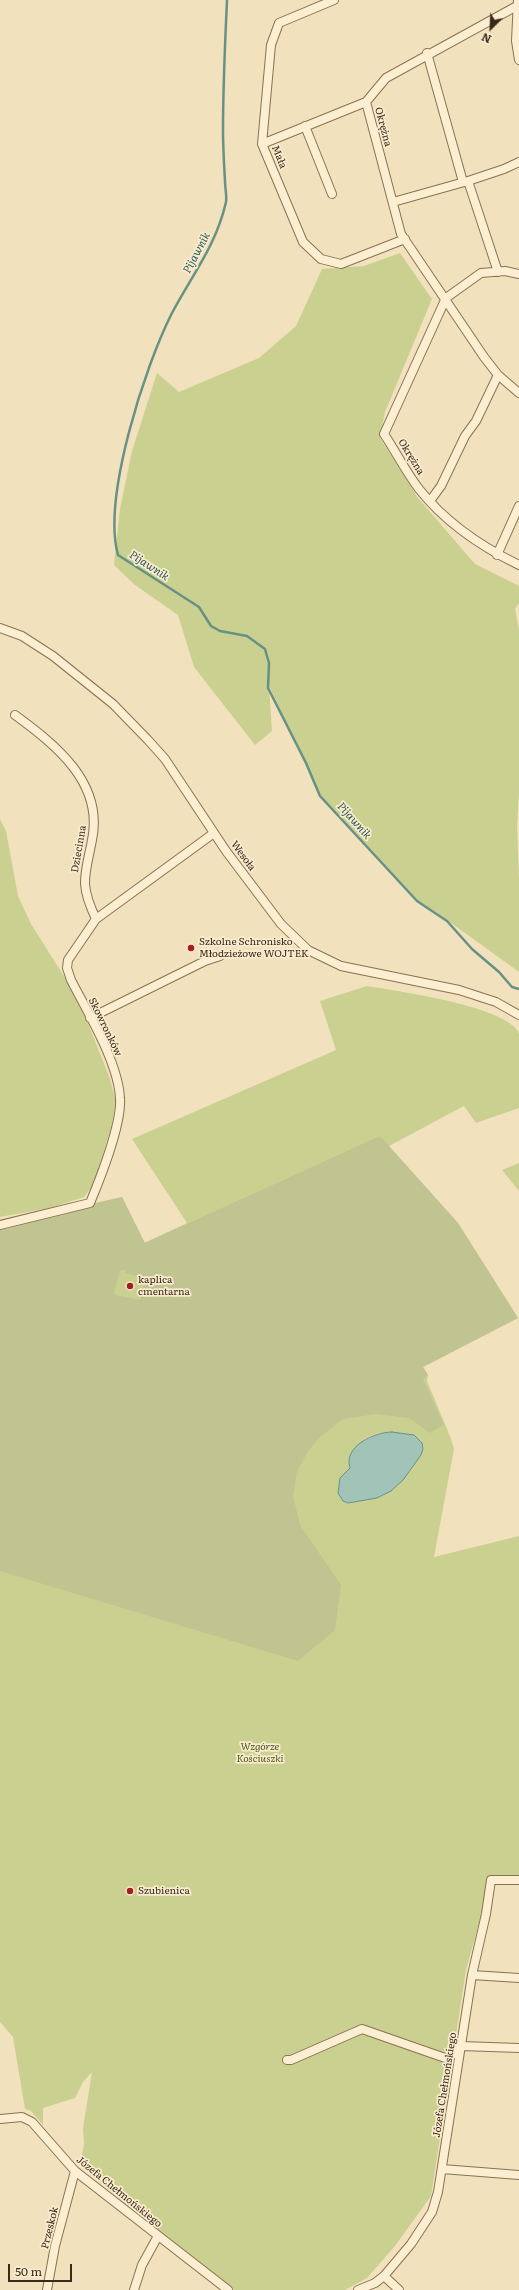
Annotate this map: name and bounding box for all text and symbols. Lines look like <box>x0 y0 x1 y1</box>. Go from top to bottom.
north arrow <box>471 8 511 48</box>
text: N <box>479 30 494 48</box>
street label: Okrężna <box>372 106 394 148</box>
street label: Mała <box>269 144 289 170</box>
water label: Pijawnik <box>181 230 213 276</box>
street label: Okrężna <box>395 437 427 477</box>
water label: Pijawnik <box>127 548 171 584</box>
water label: Pijawnik <box>334 800 374 842</box>
street label: Dziecinna <box>69 824 89 874</box>
street label: Wesoła <box>228 839 258 873</box>
place label: Szkolne Schronisko Młodzieżowe WOJTEK <box>199 936 309 960</box>
marker: Szkolne Schronisko Młodzieżowe WOJTEK <box>186 943 196 953</box>
street label: Skowronków <box>86 996 124 1058</box>
place label: kaplica cmentarna <box>138 1274 190 1298</box>
marker: kaplica cmentarna <box>125 1281 135 1291</box>
park label: Wzgórze Kościuszki <box>236 1741 284 1764</box>
place label: Szubienica <box>138 1885 190 1897</box>
marker: Szubienica <box>125 1886 135 1896</box>
street label: Józefa Chełmońskiego <box>431 2032 459 2138</box>
street label: Józefa Chełmońskiego <box>74 2154 164 2230</box>
street label: Przeskok <box>39 2206 61 2250</box>
scale bar <box>10 2256 74 2282</box>
text: 50 m <box>15 2262 42 2280</box>

